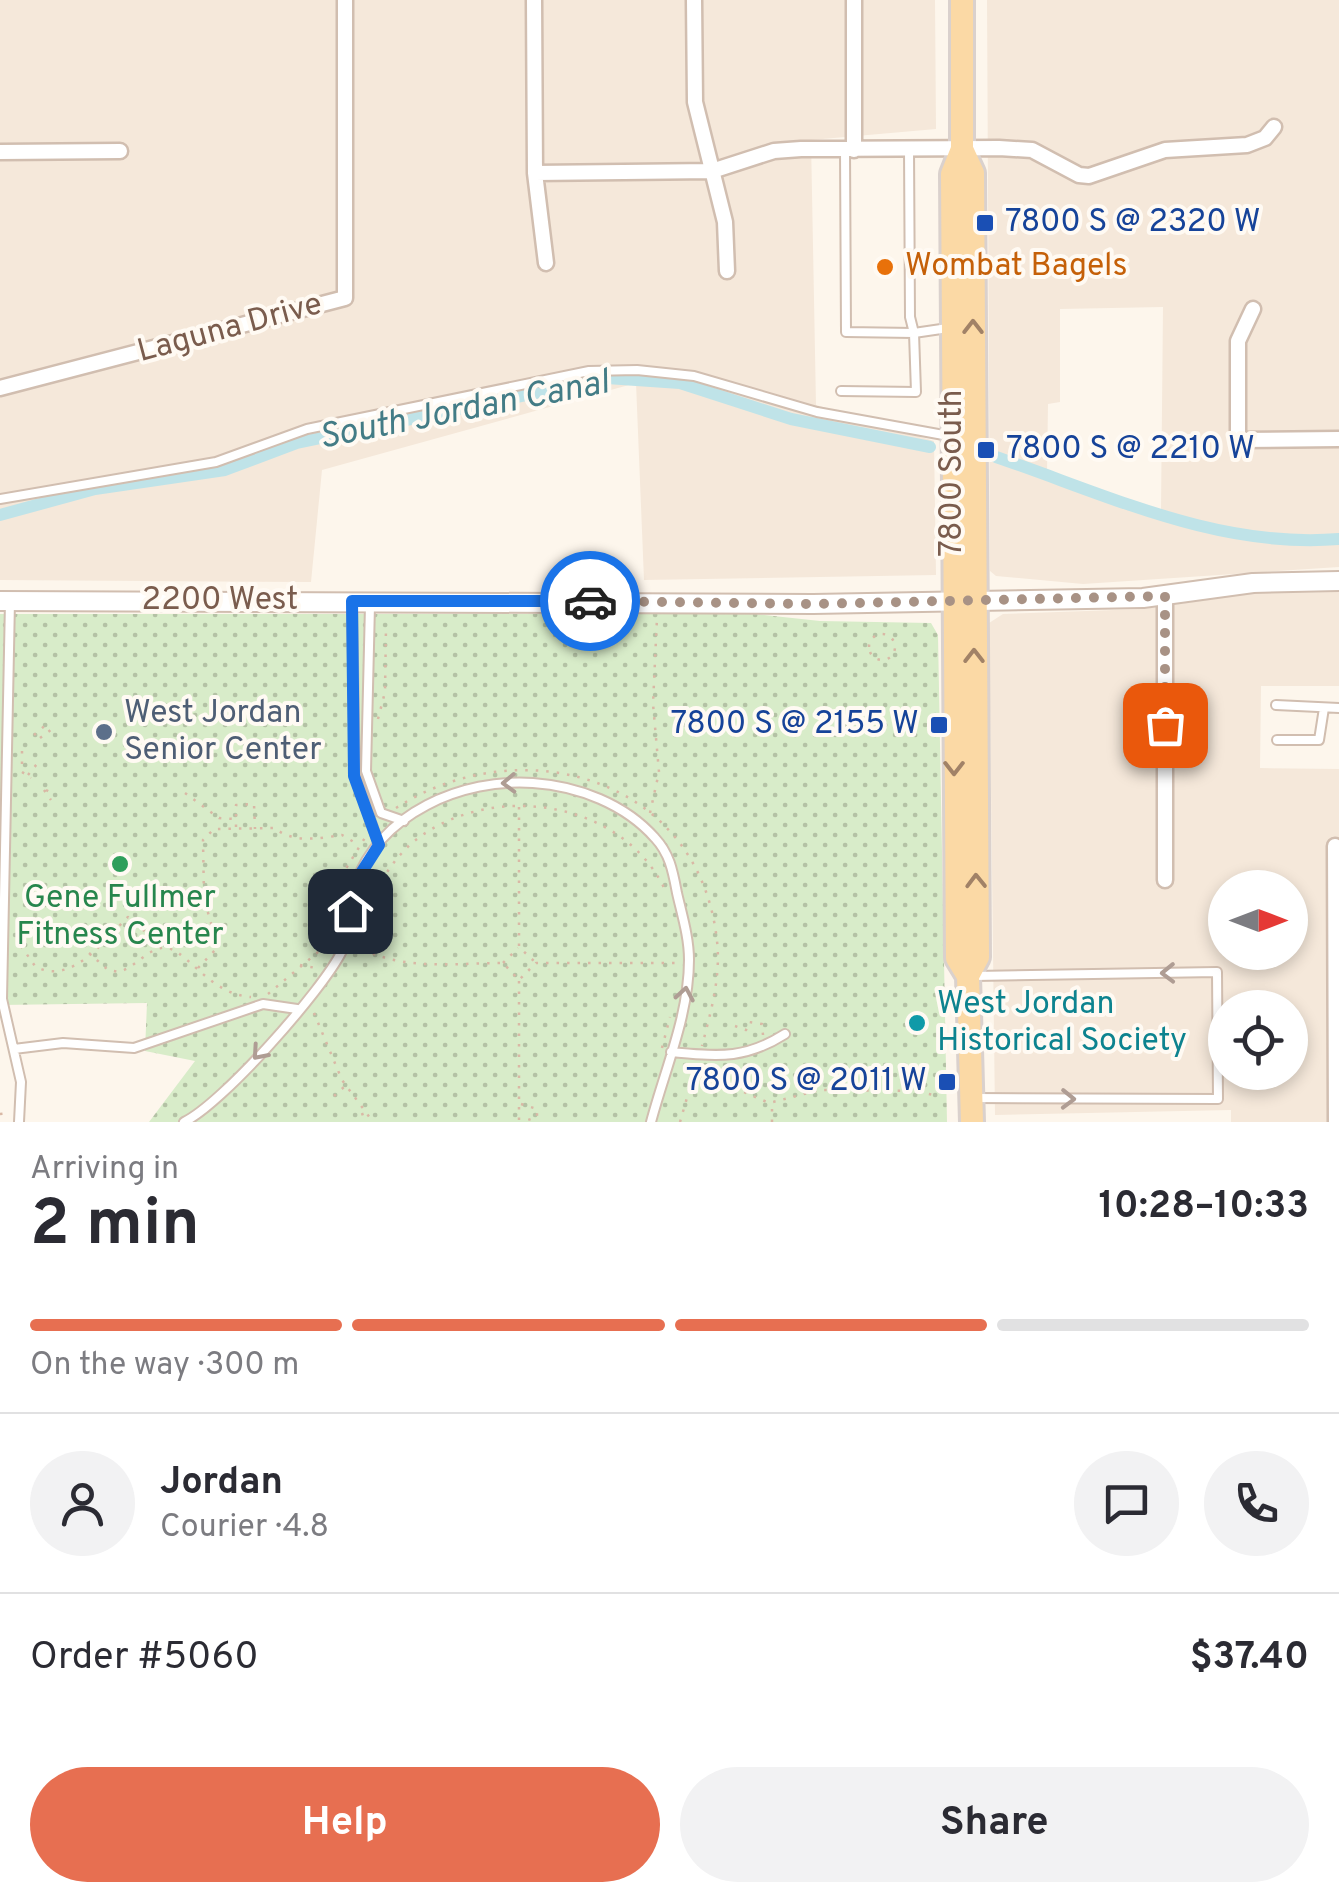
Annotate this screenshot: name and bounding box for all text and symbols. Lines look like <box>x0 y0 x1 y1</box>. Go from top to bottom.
place label: 7800 S @ 2320 W <box>1005 203 1261 243</box>
marker: 7800 S @ 2320 W <box>974 212 996 234</box>
place label: Wombat Bagels <box>905 247 1128 287</box>
marker: Wombat Bagels <box>874 256 896 278</box>
street label: Laguna Drive <box>133 285 327 373</box>
one-way arrow <box>963 318 984 334</box>
water label: South Jordan Canal <box>315 361 615 461</box>
street label: 7800 South <box>933 389 973 557</box>
place label: 7800 S @ 2210 W <box>1006 430 1255 470</box>
marker: 7800 S @ 2210 W <box>975 439 997 461</box>
courier <box>540 551 640 651</box>
icon: car <box>563 574 618 629</box>
street label: 2200 West <box>142 581 298 621</box>
one-way arrow <box>964 648 985 664</box>
pin <box>1123 683 1208 768</box>
place label: West Jordan Senior Center <box>124 694 322 771</box>
icon: bag <box>1138 698 1193 753</box>
place label: 7800 S @ 2155 W <box>671 705 919 745</box>
marker: 7800 S @ 2155 W <box>928 714 950 736</box>
marker: West Jordan Senior Center <box>93 721 115 743</box>
one-way arrow <box>943 762 965 777</box>
one-way arrow <box>500 772 516 793</box>
marker: Gene Fullmer Fitness Center <box>109 853 131 875</box>
pin <box>308 869 393 954</box>
north arrow <box>1208 870 1308 970</box>
map controls <box>1208 870 1308 1090</box>
one-way arrow <box>966 873 987 889</box>
place label: Gene Fullmer Fitness Center <box>16 879 224 956</box>
icon: home <box>323 884 378 939</box>
one-way arrow <box>1159 962 1174 984</box>
place label: West Jordan Historical Society <box>937 985 1187 1062</box>
one-way arrow <box>674 986 695 1003</box>
button: locate <box>1208 990 1308 1090</box>
marker: West Jordan Historical Society <box>906 1012 928 1034</box>
one-way arrow <box>253 1041 271 1059</box>
place label: 7800 S @ 2011 W <box>686 1062 927 1102</box>
marker: 7800 S @ 2011 W <box>936 1071 958 1093</box>
one-way arrow <box>1062 1088 1077 1110</box>
text: Arriving in <box>30 1150 179 1190</box>
text: 10:28–10:33 <box>1099 1183 1309 1232</box>
text: 2 min <box>30 1186 200 1268</box>
text: On the way · 300 m <box>30 1346 299 1386</box>
button: person <box>30 1451 135 1556</box>
button: chat <box>1074 1451 1179 1556</box>
button: phone <box>1204 1451 1309 1556</box>
text: Jordan <box>160 1459 283 1508</box>
text: Courier · 4.8 <box>160 1508 329 1548</box>
text: Order #5060 <box>30 1634 259 1683</box>
text: $37.40 <box>1190 1634 1309 1683</box>
button: Help <box>30 1767 660 1882</box>
button: Share <box>680 1767 1309 1882</box>

